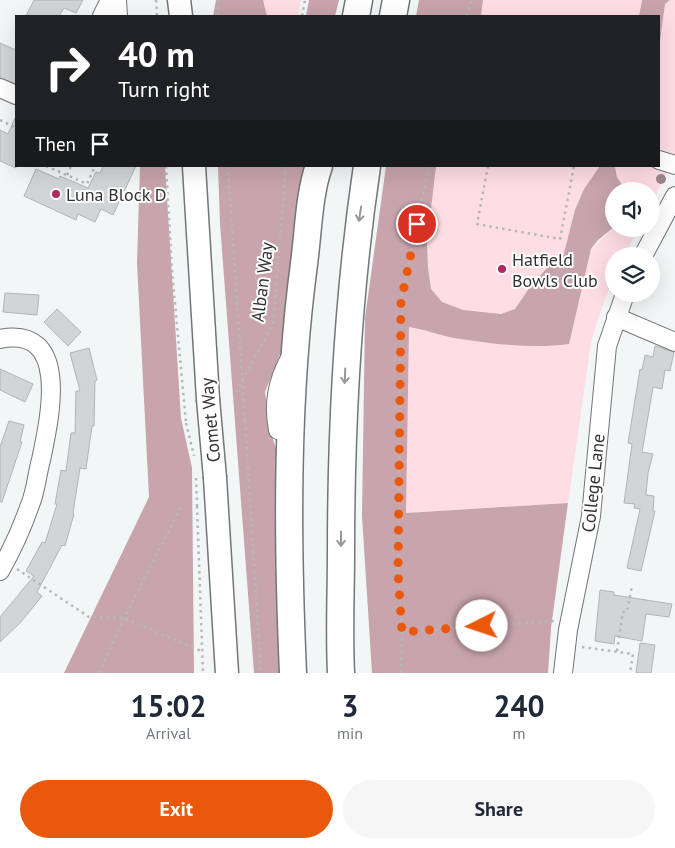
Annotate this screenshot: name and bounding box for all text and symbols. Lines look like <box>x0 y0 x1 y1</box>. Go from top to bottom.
text: 40 m <box>118 31 195 77</box>
icon: right <box>35 35 100 100</box>
text: Turn right <box>118 75 210 103</box>
icon: arrive <box>86 130 114 158</box>
text: Then <box>35 132 76 156</box>
map controls <box>605 182 660 302</box>
button: sound <box>605 182 660 237</box>
place label: Luna Block D <box>66 183 166 206</box>
marker: Luna Block D <box>50 188 62 200</box>
pin <box>396 203 438 245</box>
one-way arrow <box>355 206 365 222</box>
icon: arrive <box>403 210 431 238</box>
street label: Alban Way <box>246 240 278 323</box>
button: layers <box>605 247 660 302</box>
place label: Hatfield Bowls Club <box>512 248 598 292</box>
marker: Hatfield Bowls Club <box>496 263 508 275</box>
one-way arrow <box>340 368 349 384</box>
street label: Comet Way <box>195 376 225 463</box>
street label: College Lane <box>576 432 610 534</box>
one-way arrow <box>336 530 346 546</box>
position arrow <box>455 599 507 651</box>
text: 15:02 <box>130 686 207 725</box>
text: 3 <box>342 686 359 725</box>
text: 240 <box>493 686 545 725</box>
text: Arrival <box>146 723 191 743</box>
text: min <box>337 723 363 743</box>
text: m <box>513 723 526 743</box>
button: Exit <box>20 780 333 838</box>
button: Share <box>343 780 655 838</box>

